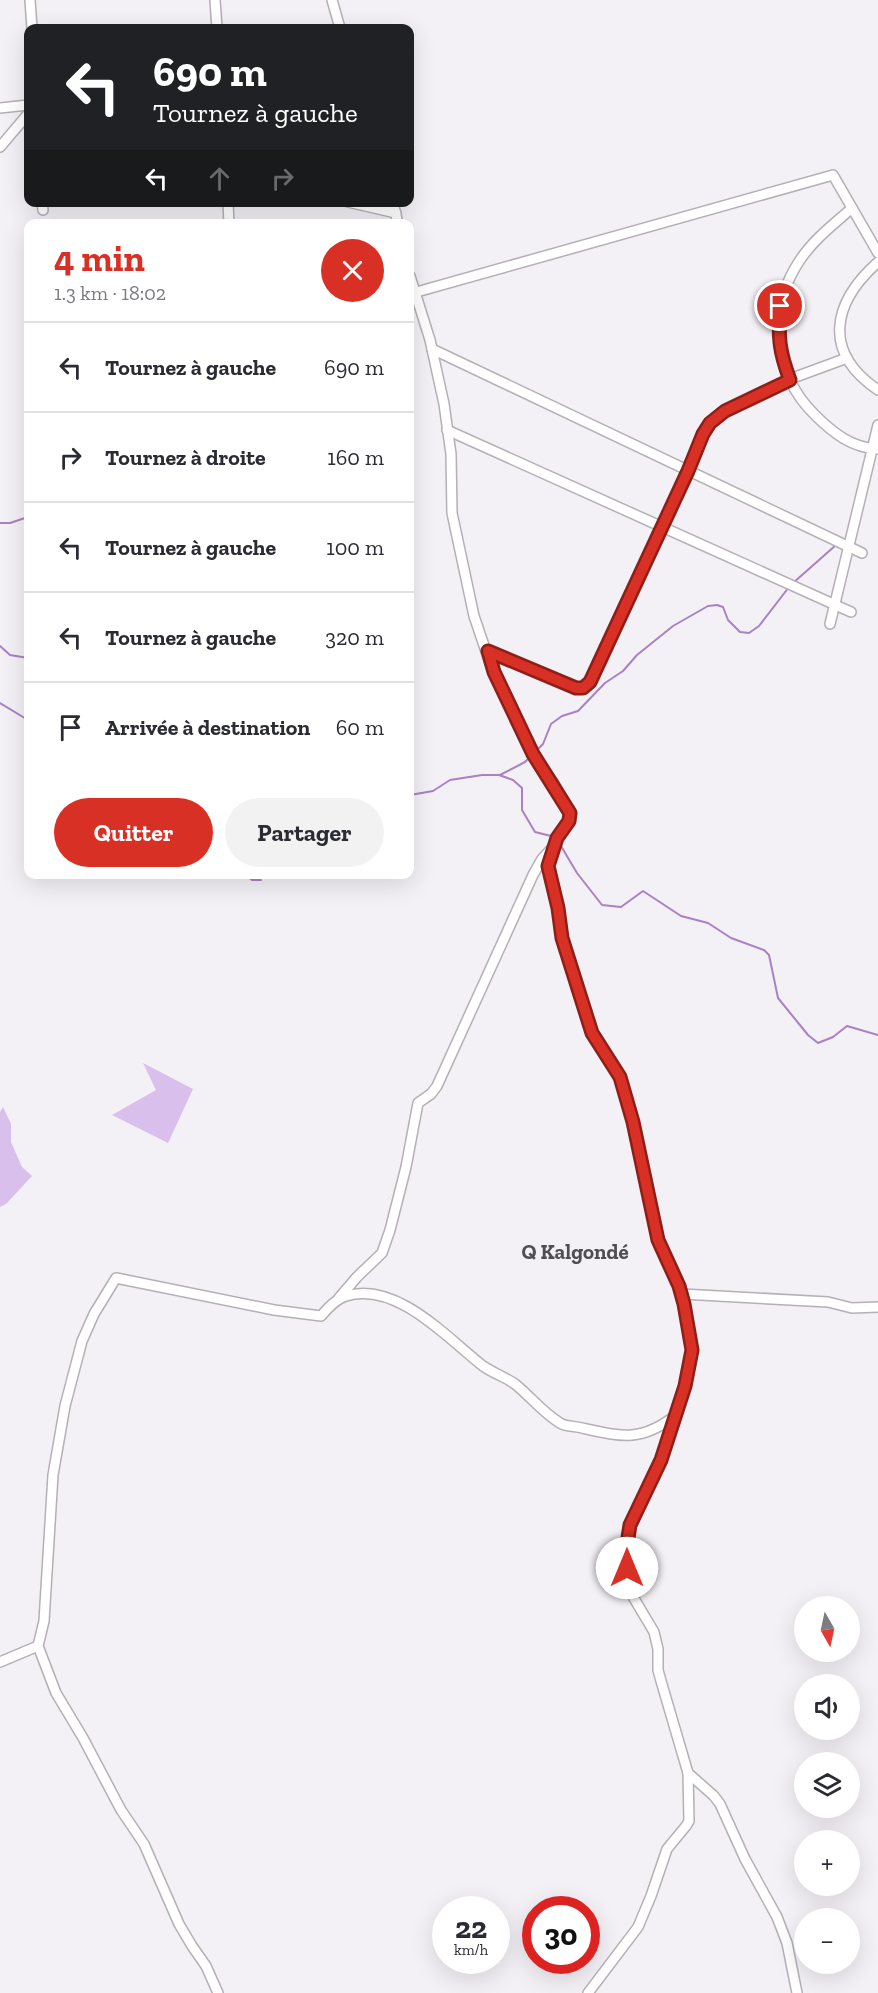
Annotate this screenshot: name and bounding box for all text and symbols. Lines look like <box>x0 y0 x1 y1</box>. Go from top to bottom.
text: 690 m <box>153 46 267 97</box>
icon: left <box>54 48 132 126</box>
text: Tournez à gauche <box>153 97 358 129</box>
icon: left <box>140 162 173 195</box>
icon: ahead <box>203 162 236 195</box>
icon: right <box>266 162 299 195</box>
text: 4 min <box>54 237 145 280</box>
button: close <box>321 239 384 302</box>
pin <box>754 280 805 331</box>
text: 1.3 km · 18:02 <box>54 281 166 305</box>
icon: arrive <box>763 289 796 322</box>
icon: left <box>54 351 87 384</box>
text: Tournez à gauche <box>105 354 276 381</box>
text: 690 m <box>324 354 384 381</box>
icon: right <box>54 441 87 474</box>
text: Tournez à droite <box>105 444 266 471</box>
text: 160 m <box>327 444 384 471</box>
icon: left <box>54 531 87 564</box>
text: Tournez à gauche <box>105 534 276 561</box>
text: 100 m <box>326 534 384 561</box>
icon: left <box>54 621 87 654</box>
text: Tournez à gauche <box>105 624 276 651</box>
text: 320 m <box>325 624 384 651</box>
icon: arrive <box>54 711 87 744</box>
text: Arrivée à destination <box>105 714 310 741</box>
text: 60 m <box>336 714 384 741</box>
button: Quitter <box>54 798 213 867</box>
button: Partager <box>225 798 384 867</box>
district label: Q Kalgondé <box>521 1239 629 1264</box>
position arrow <box>595 1536 659 1600</box>
north arrow <box>794 1596 860 1662</box>
map controls <box>794 1596 860 1974</box>
button: sound <box>794 1674 860 1740</box>
button: layers <box>794 1752 860 1818</box>
button: + <box>794 1830 860 1896</box>
speed limit sign: 30 <box>522 1896 600 1974</box>
button: − <box>794 1908 860 1974</box>
text: 22 <box>455 1910 487 1946</box>
text: km/h <box>454 1941 488 1959</box>

